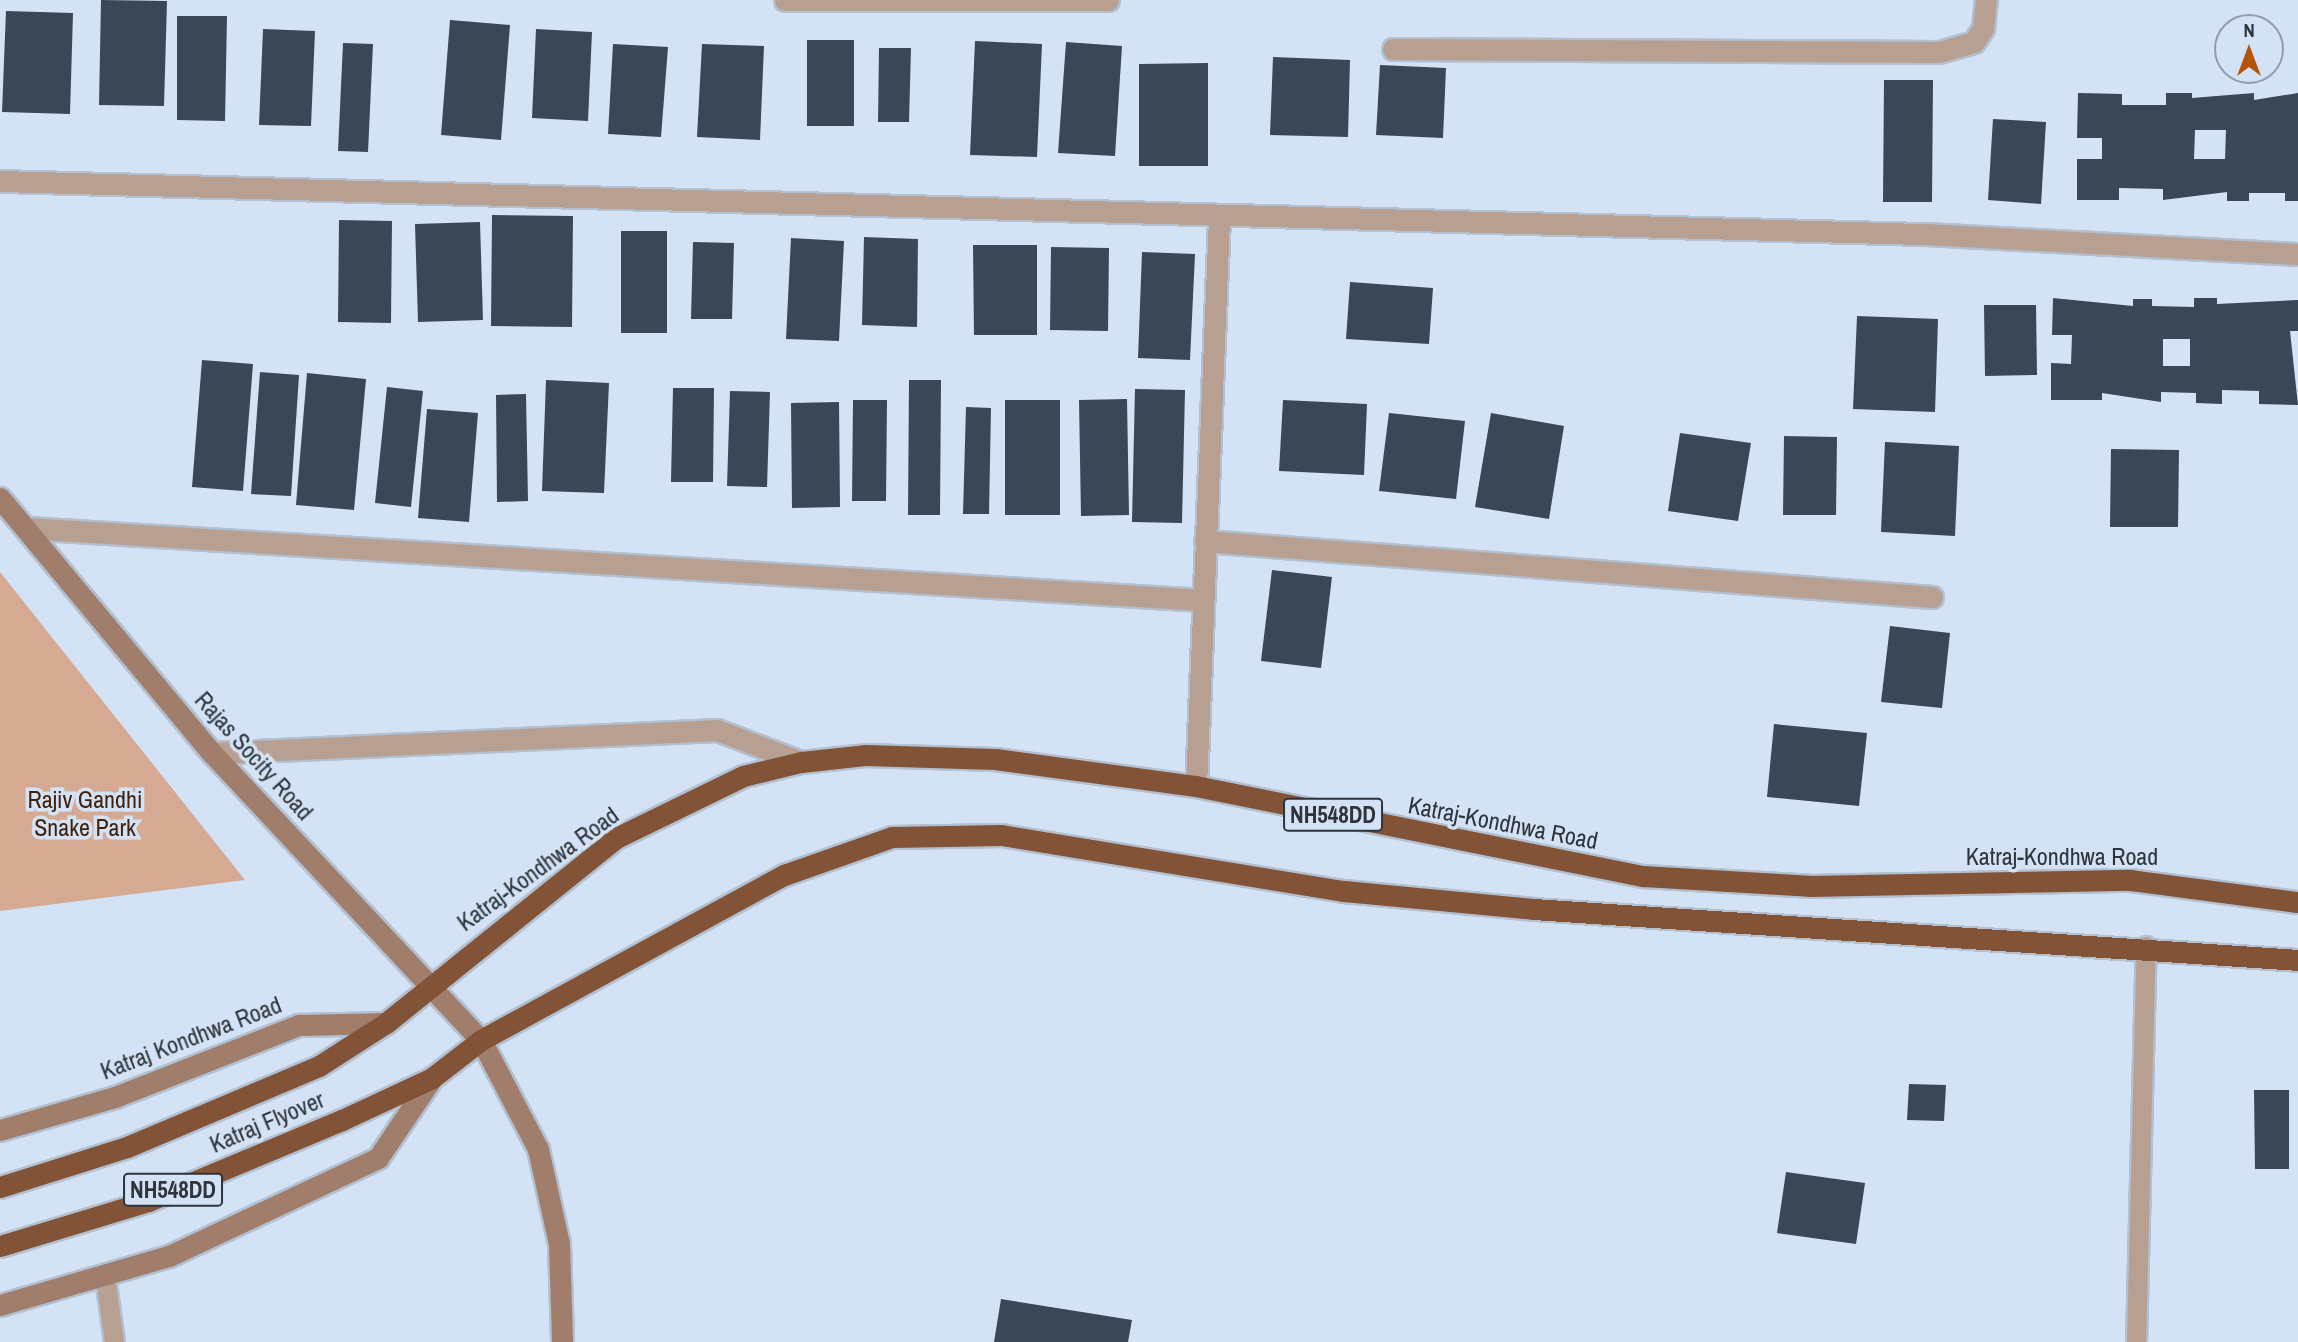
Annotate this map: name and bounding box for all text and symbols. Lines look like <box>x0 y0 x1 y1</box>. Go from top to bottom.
north arrow <box>2214 14 2284 84</box>
text: N <box>2243 17 2255 43</box>
street label: Rajas Socity Road <box>189 686 319 826</box>
park label: Rajiv Gandhi Snake Park <box>28 786 142 842</box>
street label: Katraj-Kondhwa Road <box>1406 790 1600 856</box>
road number: NH548DD <box>1282 796 1384 834</box>
street label: Katraj-Kondhwa Road <box>452 801 624 937</box>
street label: Katraj-Kondhwa Road <box>1966 843 2158 871</box>
street label: Katraj Kondhwa Road <box>96 990 286 1086</box>
street label: Katraj Flyover <box>206 1085 328 1159</box>
road number: NH548DD <box>122 1170 224 1210</box>

